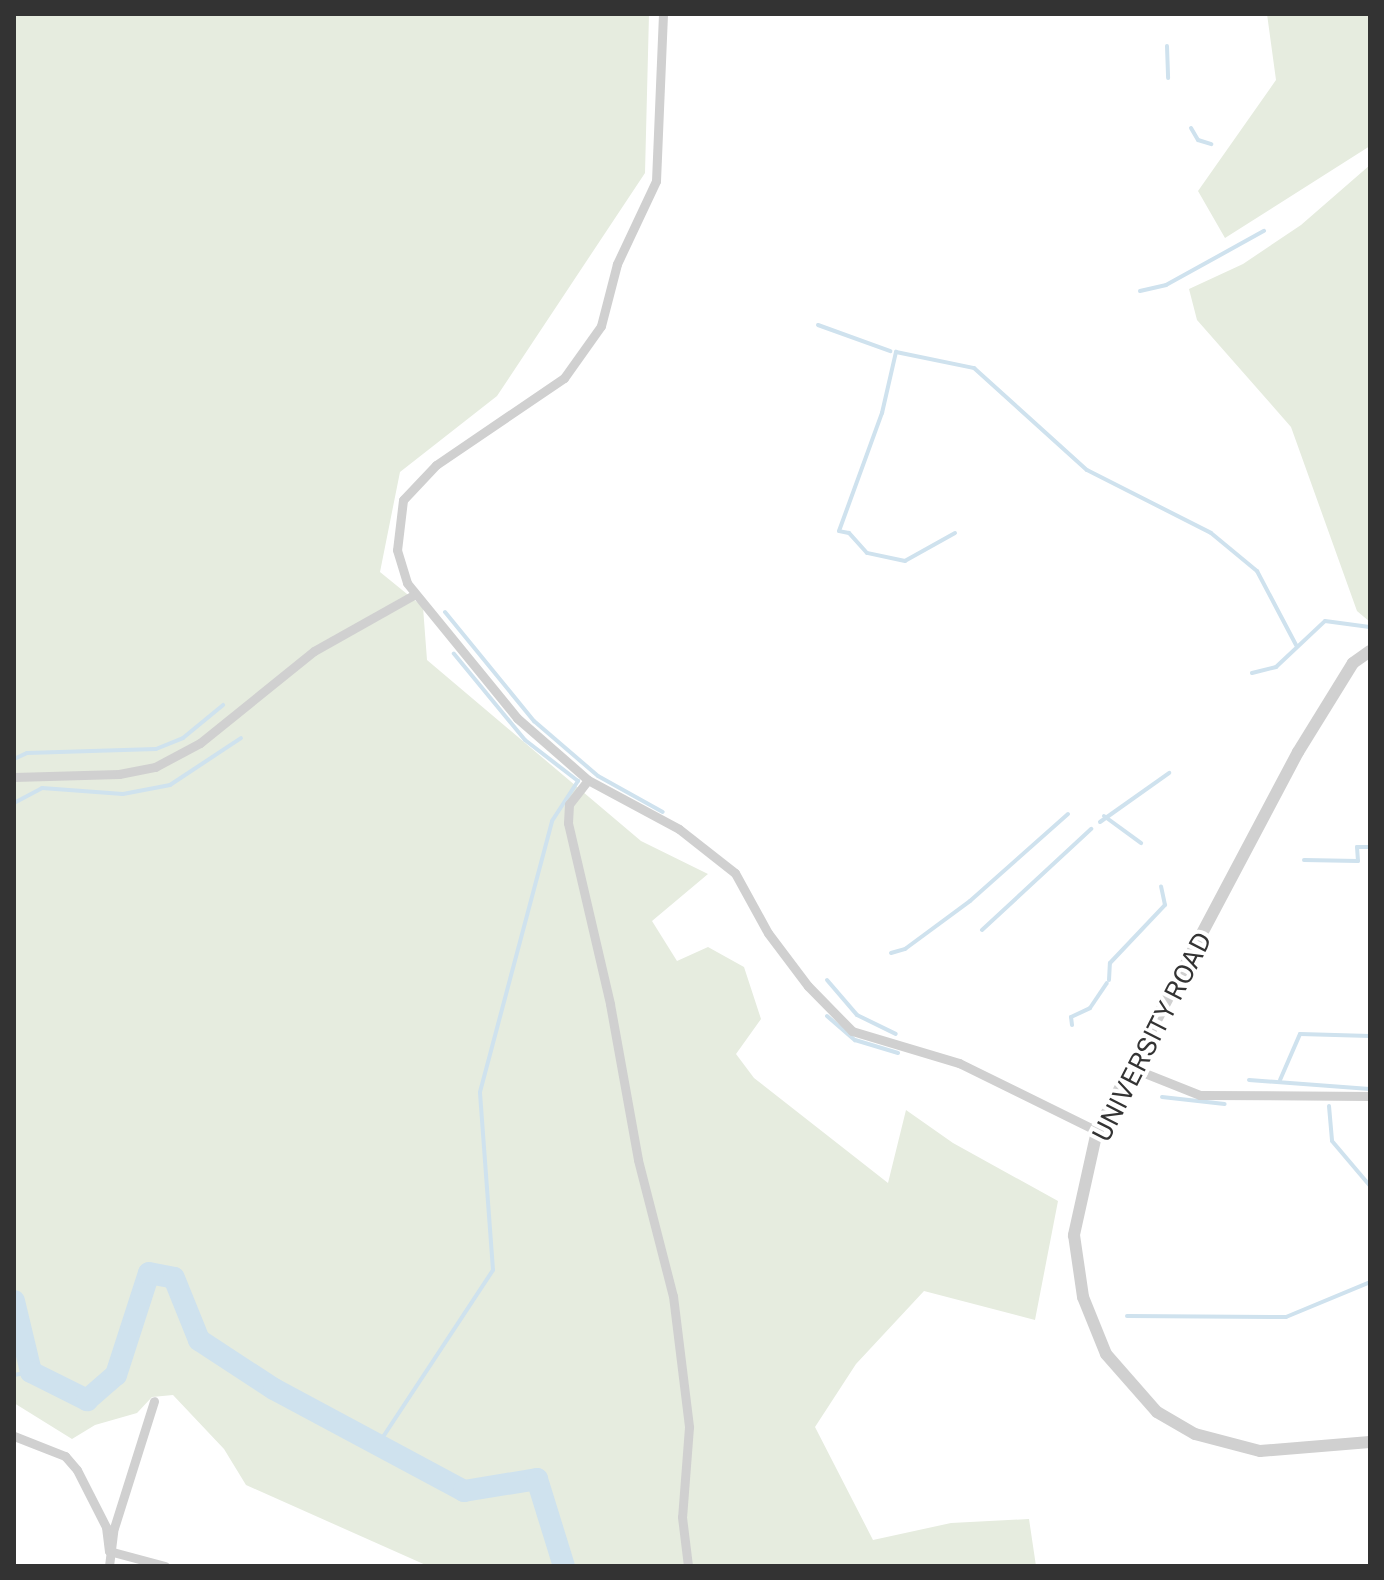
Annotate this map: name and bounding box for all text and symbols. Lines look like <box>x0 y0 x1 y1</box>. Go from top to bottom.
street label: UNIVERSITY ROAD <box>1086 927 1218 1147</box>

